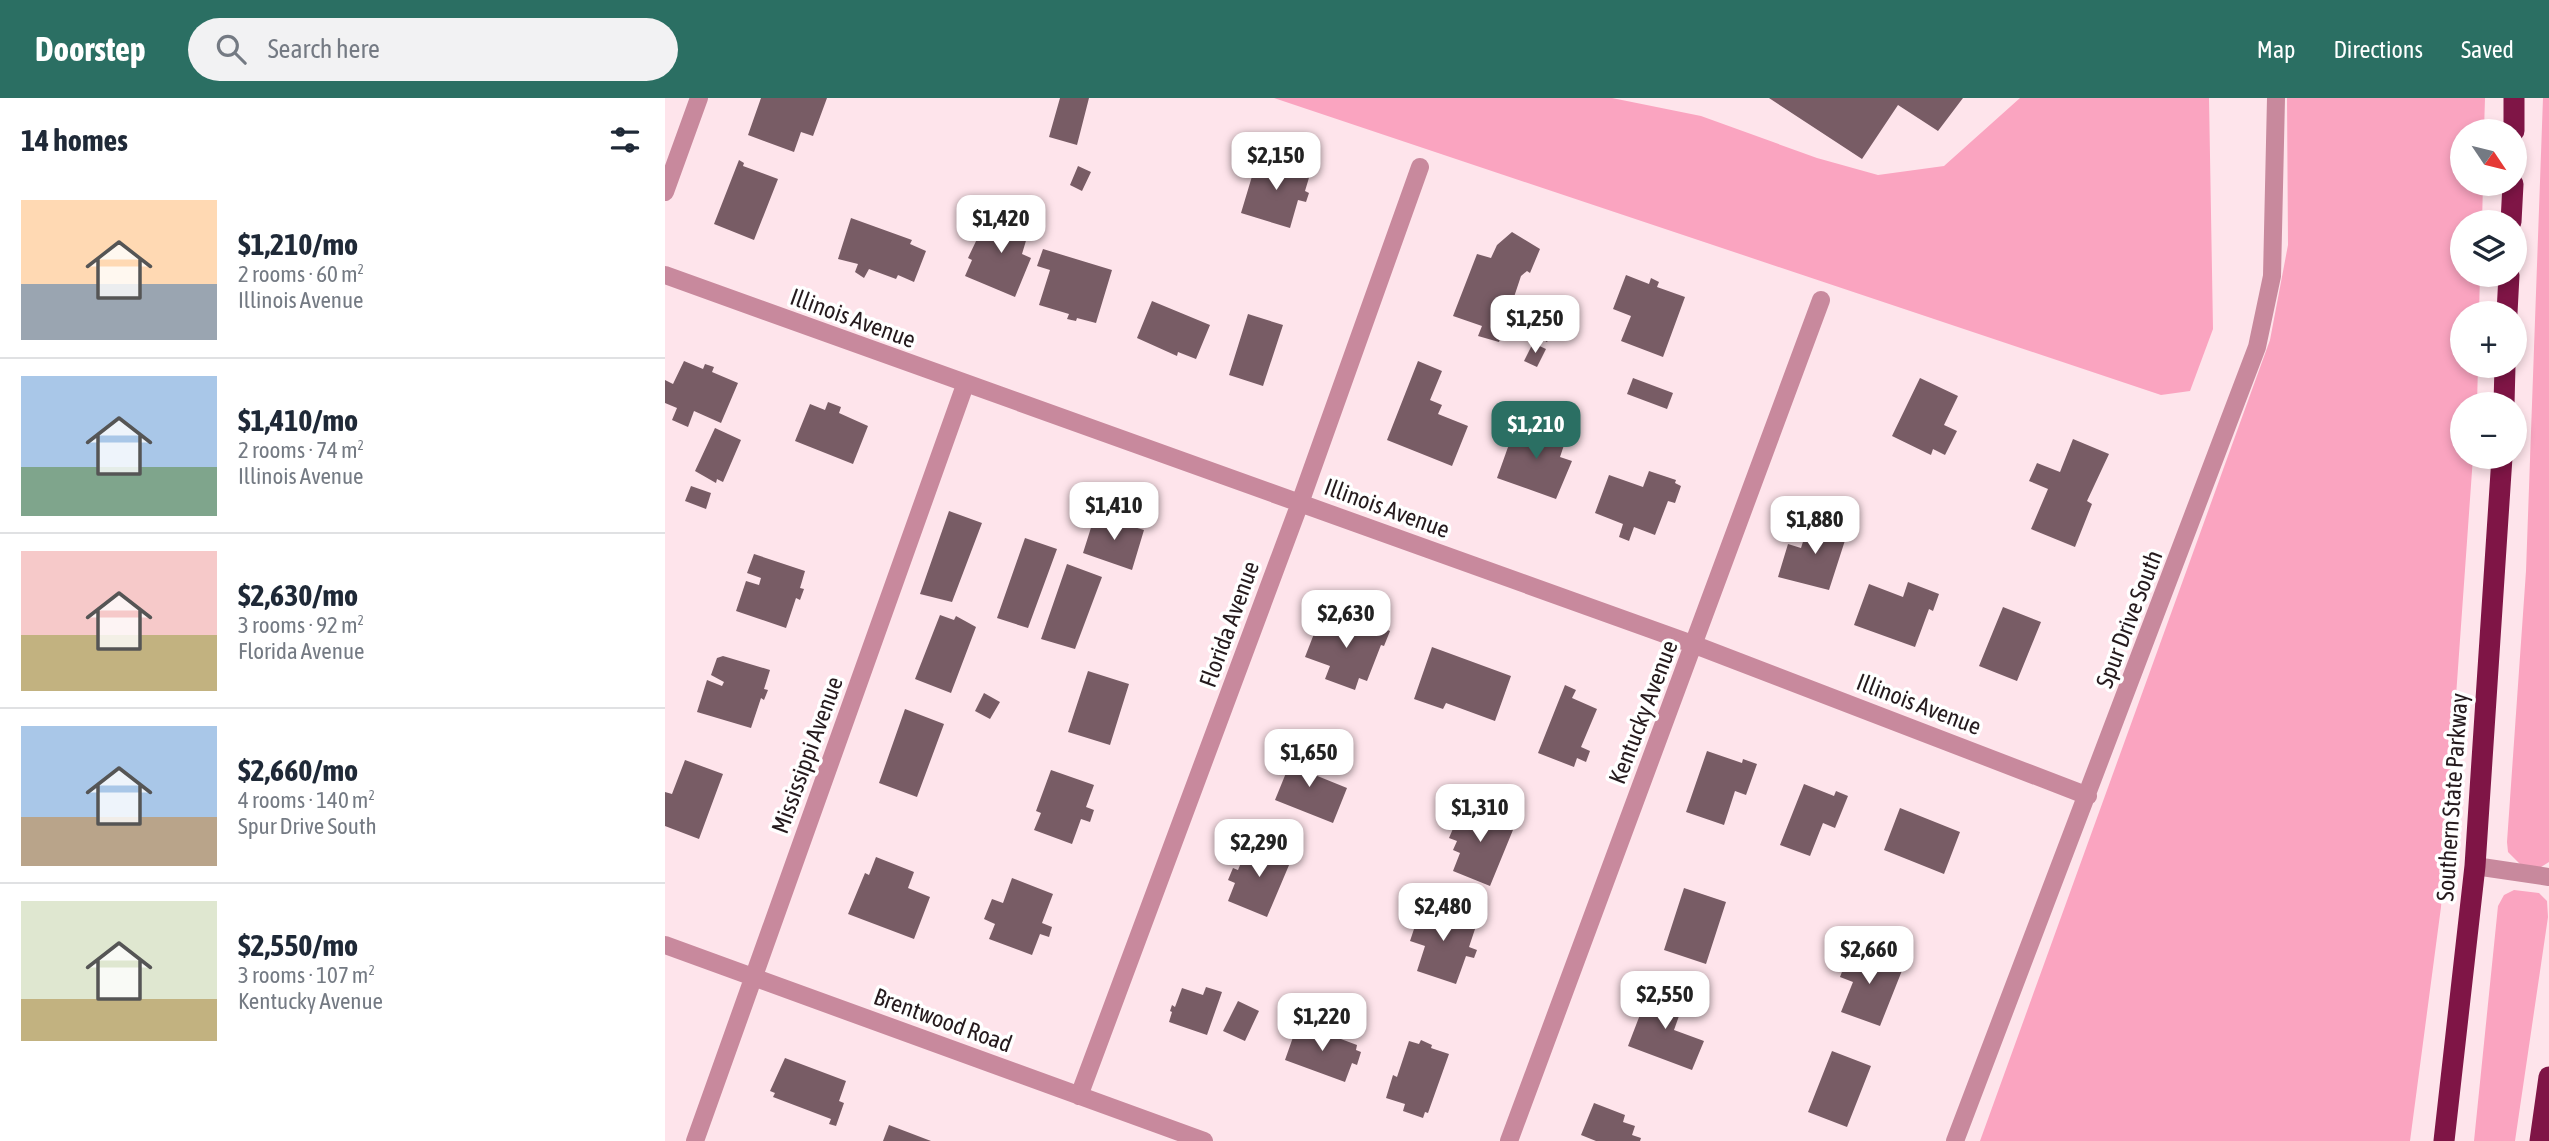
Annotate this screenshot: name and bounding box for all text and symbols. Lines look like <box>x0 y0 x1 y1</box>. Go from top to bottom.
search box <box>188 18 678 81</box>
text: Doorstep <box>35 30 146 68</box>
icon: search <box>212 30 250 68</box>
text: Search here <box>268 34 380 64</box>
text: Map <box>2257 36 2295 63</box>
text: Directions <box>2333 36 2423 63</box>
text: Saved <box>2461 36 2514 63</box>
north arrow <box>2450 119 2527 196</box>
map controls <box>2450 119 2527 469</box>
icon: filters <box>606 121 644 159</box>
text: 14 homes <box>21 123 128 157</box>
pin: $2,150 <box>1219 132 1333 192</box>
text: $2,150 <box>1248 142 1305 168</box>
pin: $1,420 <box>944 195 1058 255</box>
text: $1,420 <box>973 205 1030 231</box>
button: layers <box>2450 210 2527 287</box>
text: $1,210/mo <box>238 227 358 261</box>
icon: home <box>77 228 161 312</box>
text: 2 rooms · 60 m² <box>238 261 364 287</box>
street label: Illinois Avenue <box>787 283 919 353</box>
text: Illinois Avenue <box>238 287 364 313</box>
pin: $1,250 <box>1478 296 1592 355</box>
button: + <box>2450 301 2527 378</box>
text: $1,250 <box>1507 305 1564 331</box>
button: − <box>2450 392 2527 469</box>
pin: $1,210 <box>1479 402 1593 461</box>
text: $1,410/mo <box>238 403 358 437</box>
icon: home <box>77 404 161 488</box>
text: $1,210 <box>1508 411 1565 437</box>
text: 2 rooms · 74 m² <box>238 437 364 463</box>
text: Illinois Avenue <box>238 463 364 489</box>
street label: Illinois Avenue <box>1321 473 1453 543</box>
pin: $1,410 <box>1057 482 1171 542</box>
text: $1,410 <box>1086 492 1143 518</box>
pin: $1,880 <box>1758 496 1872 556</box>
text: $1,880 <box>1787 506 1844 532</box>
street label: Spur Drive South <box>2090 547 2168 691</box>
street label: Florida Avenue <box>1194 557 1264 691</box>
text: $2,630/mo <box>238 578 358 612</box>
icon: home <box>77 579 161 663</box>
pin: $2,630 <box>1289 590 1403 650</box>
text: $2,630 <box>1318 600 1375 626</box>
text: 3 rooms · 92 m² <box>238 612 364 638</box>
street label: Kentucky Avenue <box>1603 637 1683 787</box>
text: Florida Avenue <box>238 638 364 664</box>
street label: Illinois Avenue <box>1853 668 1985 740</box>
street label: Mississippi Avenue <box>766 673 848 837</box>
street label: Southern State Parkway <box>2431 692 2473 902</box>
pin: $1,650 <box>1252 730 1366 789</box>
text: $1,650 <box>1281 739 1338 765</box>
text: $2,660/mo <box>238 753 358 787</box>
icon: home <box>77 754 161 838</box>
pin: $1,310 <box>1423 784 1537 844</box>
text: 4 rooms · 140 m² <box>238 787 375 813</box>
text: $1,310 <box>1452 794 1509 820</box>
text: Spur Drive South <box>238 813 377 839</box>
pin: $2,290 <box>1202 820 1316 879</box>
text: $2,290 <box>1231 829 1288 855</box>
pin: $2,480 <box>1386 884 1500 943</box>
text: $2,480 <box>1415 893 1472 919</box>
pin: $2,660 <box>1812 926 1926 986</box>
text: $2,550/mo <box>238 928 358 962</box>
icon: home <box>77 929 161 1013</box>
text: $2,660 <box>1841 936 1898 962</box>
text: 3 rooms · 107 m² <box>238 962 375 988</box>
pin: $2,550 <box>1608 972 1722 1031</box>
text: $2,550 <box>1637 981 1694 1007</box>
street label: Brentwood Road <box>870 983 1016 1057</box>
text: Kentucky Avenue <box>238 988 383 1014</box>
pin: $1,220 <box>1265 993 1379 1053</box>
text: $1,220 <box>1294 1003 1351 1029</box>

